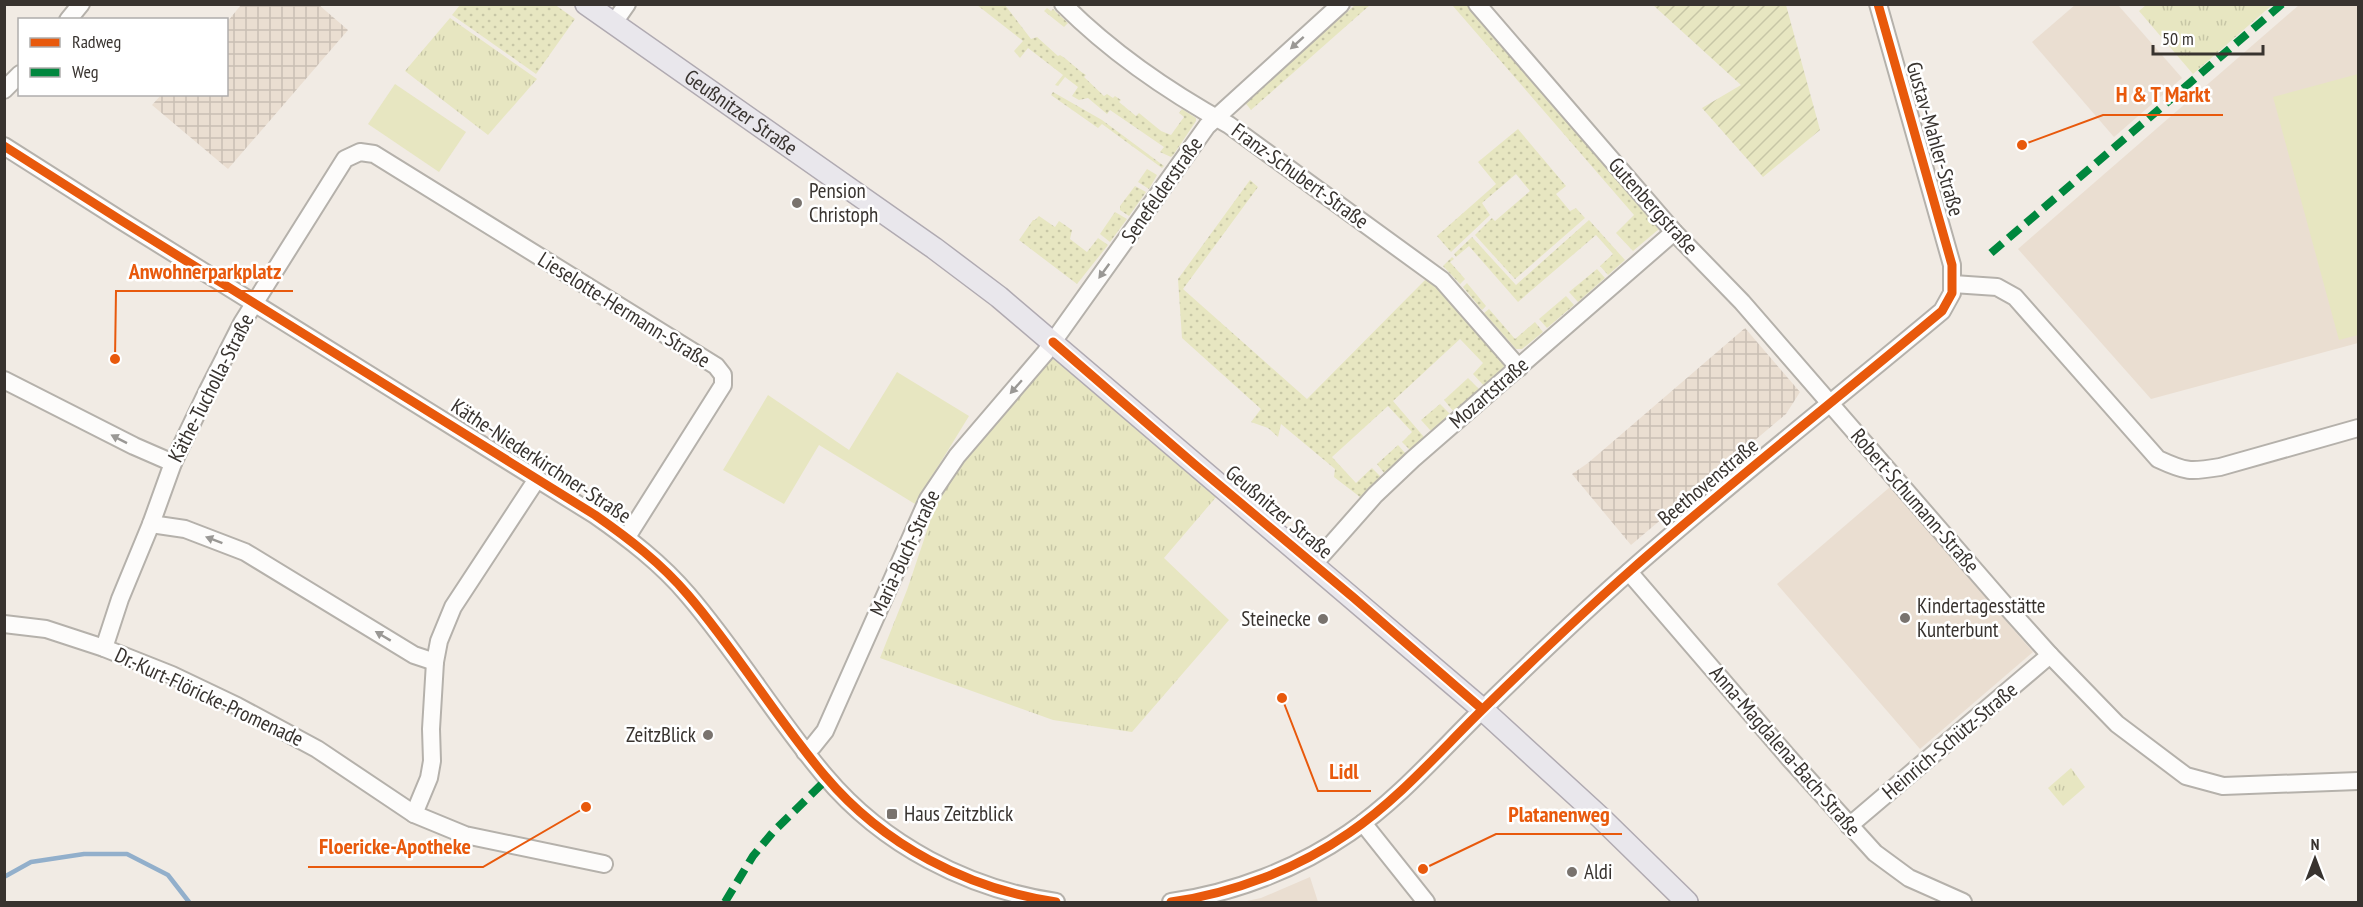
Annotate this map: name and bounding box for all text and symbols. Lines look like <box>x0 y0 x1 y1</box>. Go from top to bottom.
legend <box>18 18 228 96</box>
scale bar <box>2153 18 2262 56</box>
text: 50 m <box>2162 27 2194 50</box>
text: Radweg <box>72 30 121 53</box>
one-way arrow <box>1290 36 1305 49</box>
street label: Gustav-Mahler-Straße <box>1901 59 1970 219</box>
text: Weg <box>72 60 99 83</box>
street label: Geußnitzer Straße <box>679 63 803 161</box>
callout: H & T Markt <box>2103 75 2223 115</box>
text: H & T Markt <box>2116 80 2211 108</box>
street label: Franz-Schubert-Straße <box>1226 117 1374 234</box>
street label: Senefelderstraße <box>1115 131 1208 248</box>
street label: Gutenbergstraße <box>1603 151 1704 260</box>
place label: Pension Christoph <box>809 177 878 228</box>
marker: Pension Christoph <box>790 196 804 210</box>
street label: Lieselotte-Hermann-Straße <box>533 246 715 373</box>
callout: Anwohnerparkplatz <box>116 251 293 291</box>
text: Anwohnerparkplatz <box>128 257 281 285</box>
one-way arrow <box>1098 262 1110 278</box>
street label: Käthe-Tucholla-Straße <box>162 309 260 466</box>
street label: Mozartstraße <box>1444 351 1534 434</box>
one-way arrow <box>1010 379 1023 394</box>
street label: Käthe-Niederkirchner-Straße <box>446 392 636 529</box>
street label: Robert-Schumann-Straße <box>1845 423 1986 579</box>
street label: Beethovenstraße <box>1652 432 1763 531</box>
one-way arrow <box>111 434 128 443</box>
street label: Geußnitzer Straße <box>1220 459 1339 564</box>
street label: Maria-Buch-Straße <box>864 485 946 620</box>
one-way arrow <box>205 535 223 544</box>
place label: Kindertagesstätte Kunterbunt <box>1917 592 2046 643</box>
place label: Steinecke <box>1241 605 1311 632</box>
marker: Kindertagesstätte Kunterbunt <box>1898 611 1912 625</box>
marker: Steinecke <box>1316 612 1330 626</box>
one-way arrow <box>375 631 391 642</box>
street label: Dr.-Kurt-Flöricke-Promenade <box>111 641 308 752</box>
street label: Anna-Magdalena-Bach-Straße <box>1704 660 1867 842</box>
street label: Heinrich-Schütz-Straße <box>1877 676 2023 805</box>
place label: ZeitzBlick <box>626 721 696 748</box>
marker: ZeitzBlick <box>701 728 715 742</box>
callout: Lidl <box>1318 751 1371 791</box>
text: Lidl <box>1329 757 1359 785</box>
callout: Platanenweg <box>1496 794 1622 834</box>
place label: Haus Zeitzblick <box>904 800 1013 827</box>
text: Platanenweg <box>1508 800 1610 828</box>
marker: Haus Zeitzblick <box>885 807 899 821</box>
callout: Floericke-Apotheke <box>308 827 483 867</box>
north arrow <box>2285 829 2345 889</box>
text: Floericke-Apotheke <box>319 832 471 860</box>
text: N <box>2311 834 2319 854</box>
place label: Aldi <box>1584 858 1612 885</box>
marker: Aldi <box>1565 865 1579 879</box>

